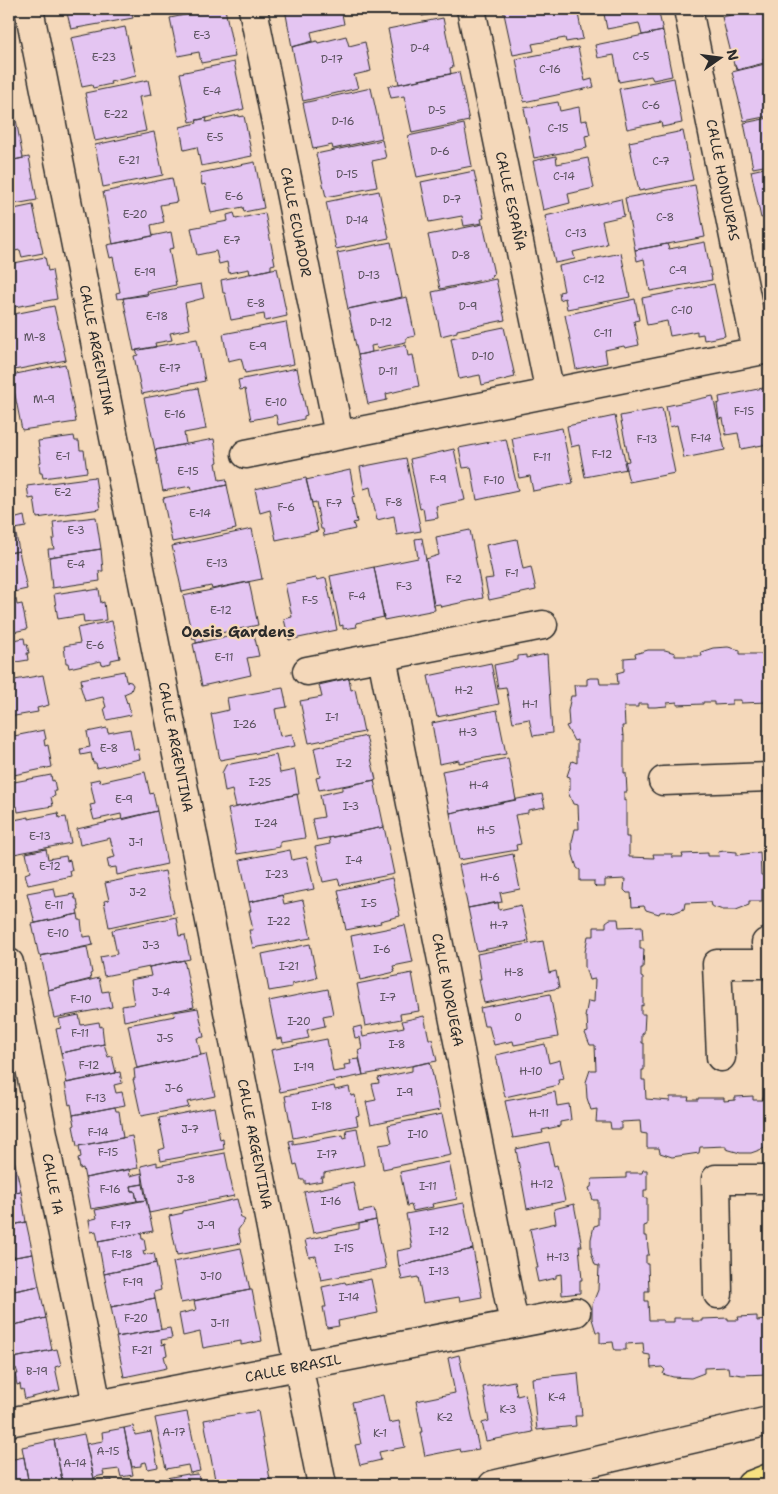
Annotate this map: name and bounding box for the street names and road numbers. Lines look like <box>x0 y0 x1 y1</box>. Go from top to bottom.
street label: CALLE HONDURAS <box>702 118 744 243</box>
street label: CALLE ESPAÑA <box>492 150 531 252</box>
street label: CALLE ECUADOR <box>277 166 316 279</box>
street label: CALLE ARGENTINA <box>76 283 118 417</box>
street label: CALLE ARGENTINA <box>155 680 197 814</box>
street label: CALLE NORUEGA <box>428 932 468 1048</box>
street label: CALLE ARGENTINA <box>234 1077 276 1211</box>
street label: CALLE 1A <box>38 1152 68 1216</box>
street label: CALLE BRASIL <box>243 1350 343 1386</box>

